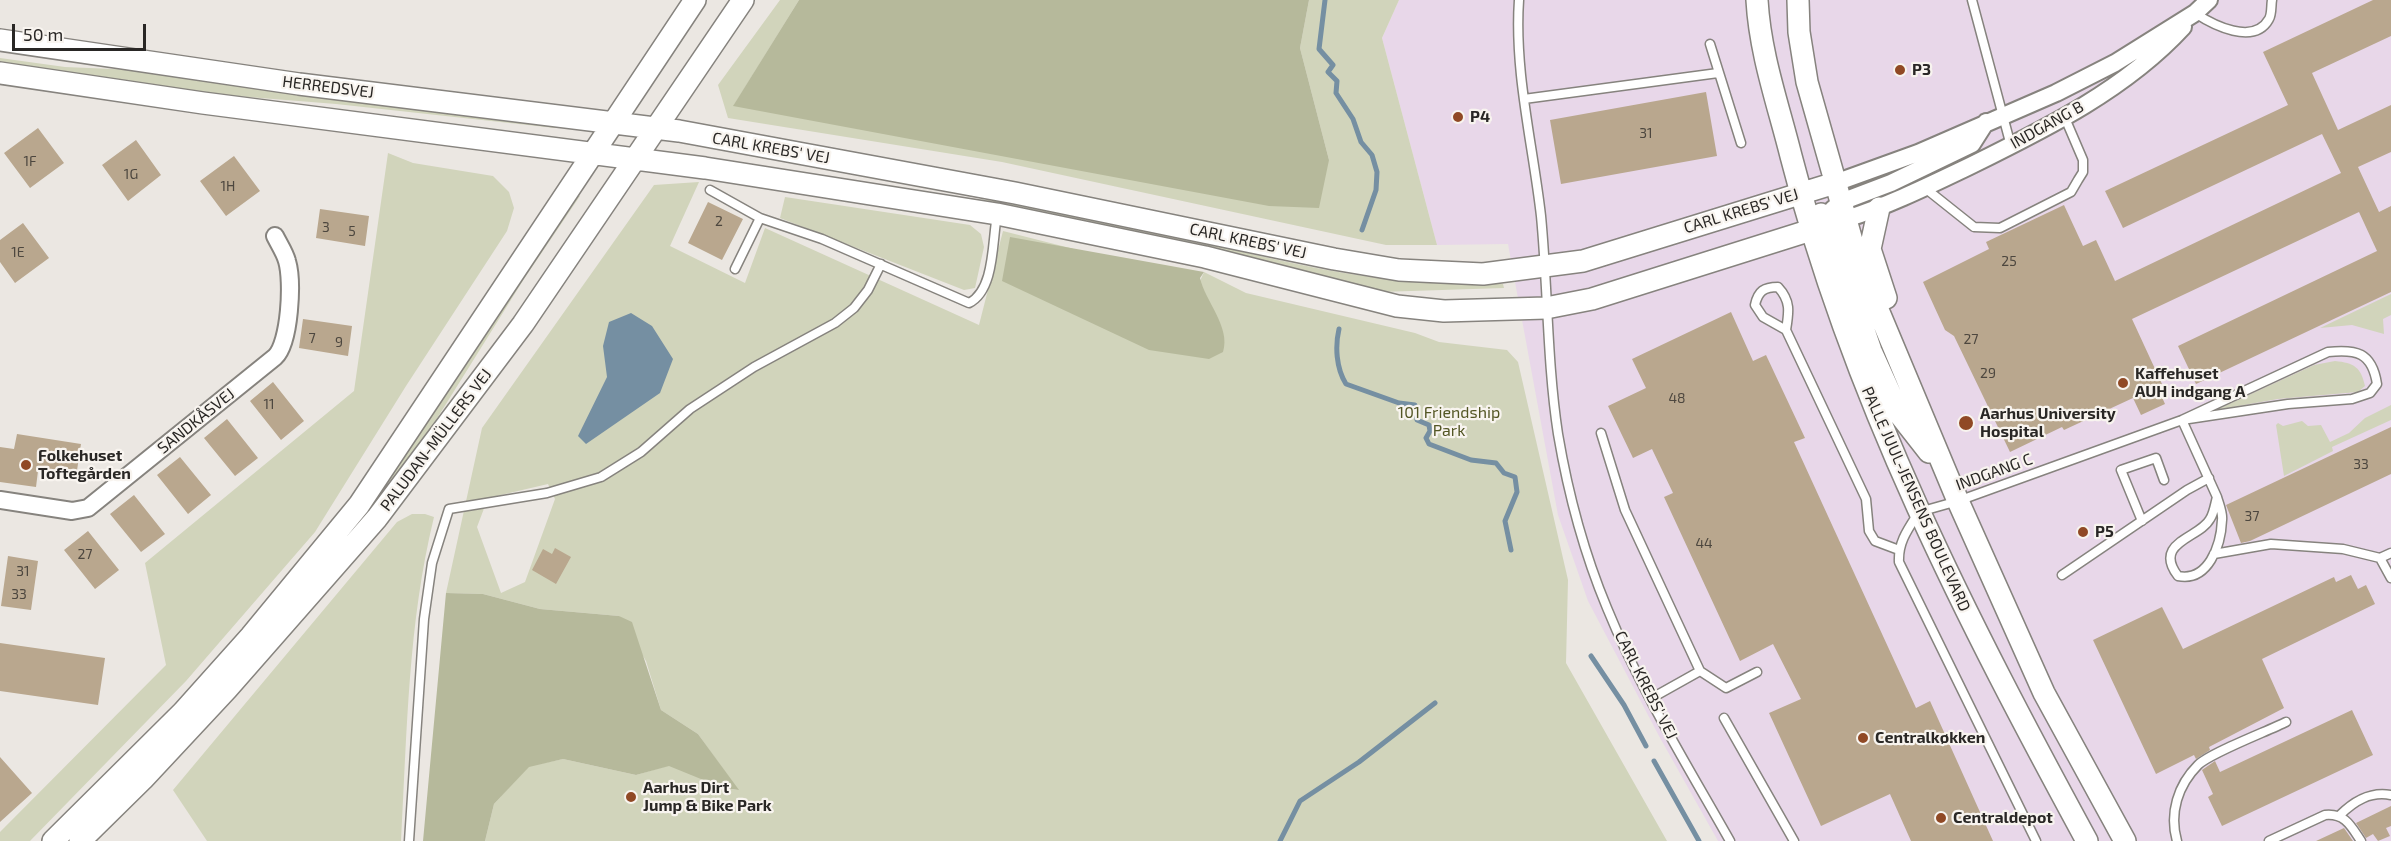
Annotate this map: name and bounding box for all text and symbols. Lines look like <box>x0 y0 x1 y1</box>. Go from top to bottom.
scale bar <box>15 12 148 50</box>
text: 50 m <box>23 23 63 45</box>
place label: P3 <box>1912 60 1931 80</box>
marker: P3 <box>1893 63 1907 77</box>
street label: HERREDSVEJ <box>281 72 375 102</box>
street label: INDGANG B <box>2007 97 2087 153</box>
place label: P4 <box>1470 107 1490 127</box>
marker: P4 <box>1451 110 1465 124</box>
house number: 31 <box>1639 125 1653 141</box>
street label: CARL KREBS' VEJ <box>711 128 831 168</box>
house number: 1F <box>23 153 37 169</box>
house number: 1G <box>124 166 138 182</box>
house number: 1H <box>221 178 235 194</box>
street label: CARL KREBS' VEJ <box>1681 184 1801 238</box>
house number: 2 <box>715 213 723 229</box>
house number: 3 <box>322 219 330 235</box>
street label: CARL KREBS' VEJ <box>1188 219 1308 263</box>
house number: 5 <box>348 223 356 239</box>
house number: 1E <box>11 244 25 260</box>
house number: 25 <box>2001 253 2017 269</box>
house number: 7 <box>308 330 316 346</box>
house number: 27 <box>1963 331 1979 347</box>
house number: 9 <box>335 334 343 350</box>
place label: Kaffehuset AUH indgang A <box>2135 364 2246 402</box>
street label: PALUDAN-MÜLLERS VEJ <box>376 365 496 515</box>
house number: 29 <box>1980 365 1996 381</box>
marker: Kaffehuset AUH indgang A <box>2116 376 2130 390</box>
street label: SANDKÅSVEJ <box>154 384 238 458</box>
street label: PALLE JUUL-JENSENS BOULEVARD <box>1858 384 1974 614</box>
house number: 48 <box>1668 390 1686 406</box>
house number: 11 <box>263 396 275 412</box>
park label: 101 Friendship Park <box>1398 403 1500 441</box>
place label: Aarhus University Hospital <box>1980 404 2116 442</box>
marker: Aarhus University Hospital <box>1957 414 1975 432</box>
place label: Folkehuset Toftegården <box>38 446 131 484</box>
street label: INDGANG C <box>1953 449 2035 495</box>
house number: 33 <box>2353 456 2369 472</box>
marker: Folkehuset Toftegården <box>19 458 33 472</box>
house number: 37 <box>2245 508 2259 524</box>
place label: P5 <box>2095 522 2114 542</box>
marker: P5 <box>2076 525 2090 539</box>
house number: 44 <box>1695 535 1713 551</box>
house number: 27 <box>77 546 93 562</box>
house number: 31 <box>16 563 30 579</box>
house number: 33 <box>11 586 27 602</box>
street label: CARL KREBS' VEJ <box>1610 628 1682 742</box>
place label: Centralkøkken <box>1875 728 1985 748</box>
marker: Centralkøkken <box>1856 731 1870 745</box>
place label: Aarhus Dirt Jump & Bike Park <box>643 778 772 816</box>
marker: Aarhus Dirt Jump & Bike Park <box>624 790 638 804</box>
place label: Centraldepot <box>1953 808 2053 828</box>
marker: Centraldepot <box>1934 811 1948 825</box>

